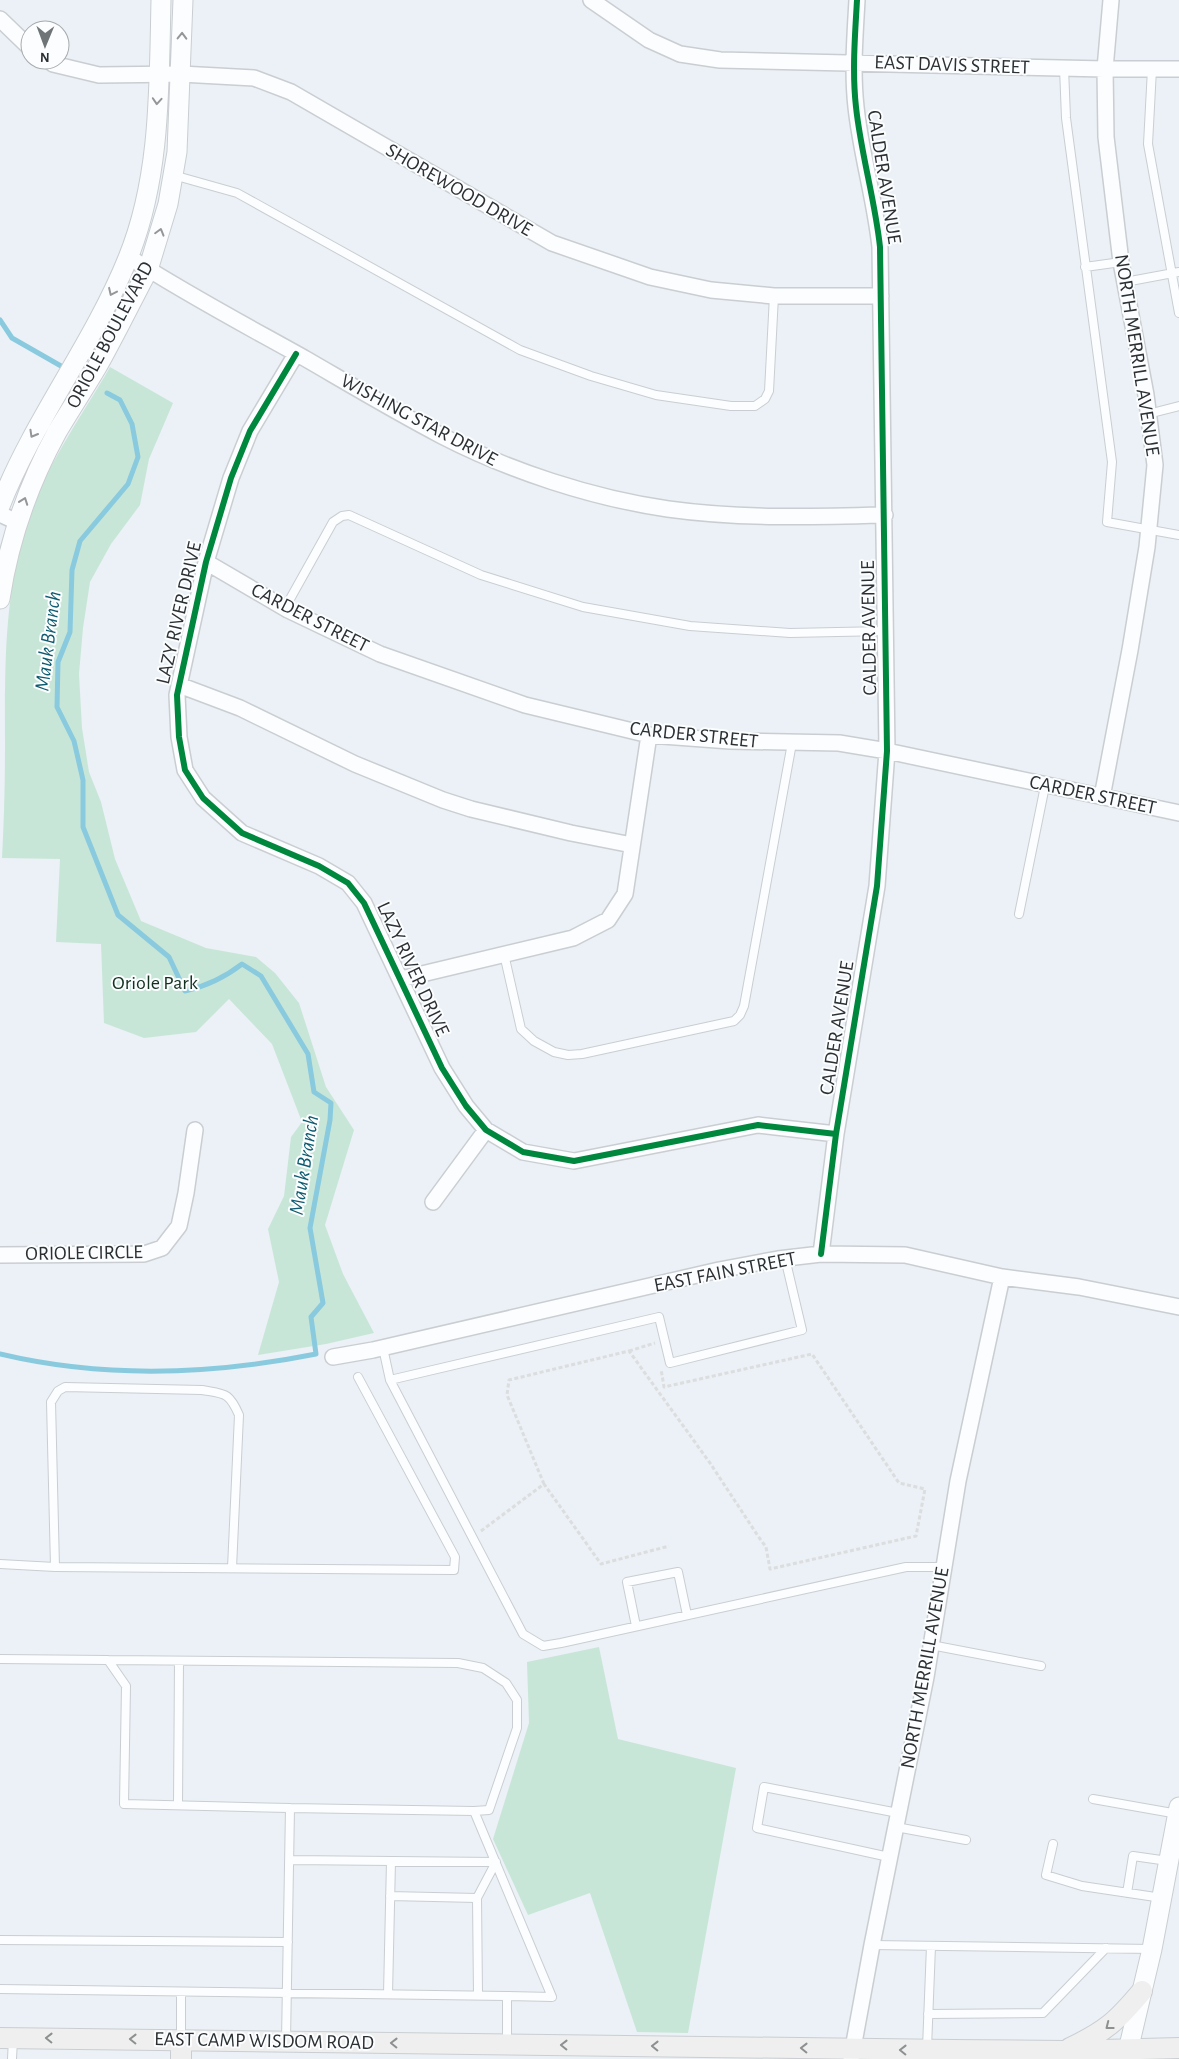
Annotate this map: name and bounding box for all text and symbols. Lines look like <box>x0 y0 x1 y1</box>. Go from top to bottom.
north arrow <box>20 20 70 70</box>
one-way arrow <box>177 32 187 40</box>
text: N <box>40 50 50 64</box>
street label: EAST DAVIS STREET <box>874 52 1030 78</box>
one-way arrow <box>152 97 163 105</box>
street label: CALDER AVENUE <box>864 109 904 246</box>
street label: SHOREWOOD DRIVE <box>382 140 536 240</box>
one-way arrow <box>154 228 164 236</box>
street label: NORTH MERRILL AVENUE <box>1111 253 1163 458</box>
street label: ORIOLE BOULEVARD <box>63 258 157 412</box>
one-way arrow <box>108 287 119 296</box>
street label: WISHING STAR DRIVE <box>337 370 501 470</box>
one-way arrow <box>30 428 40 437</box>
one-way arrow <box>18 498 28 506</box>
street label: LAZY RIVER DRIVE <box>153 539 205 686</box>
street label: CALDER AVENUE <box>858 560 880 696</box>
street label: CARDER STREET <box>248 580 372 656</box>
water label: Mauk Branch <box>31 590 65 692</box>
street label: CARDER STREET <box>629 718 759 752</box>
street label: CARDER STREET <box>1028 772 1158 818</box>
street label: LAZY RIVER DRIVE <box>373 899 453 1040</box>
street label: CALDER AVENUE <box>817 959 857 1096</box>
park label: Oriole Park <box>112 973 198 993</box>
water label: Mauk Branch <box>286 1114 322 1216</box>
street label: ORIOLE CIRCLE <box>25 1242 143 1264</box>
street label: EAST FAIN STREET <box>652 1248 798 1296</box>
street label: NORTH MERRILL AVENUE <box>897 1565 953 1770</box>
one-way arrow <box>1106 2021 1115 2029</box>
street label: EAST CAMP WISDOM ROAD <box>154 2029 374 2053</box>
one-way arrow <box>45 2033 53 2043</box>
one-way arrow <box>129 2034 137 2044</box>
one-way arrow <box>390 2038 398 2048</box>
one-way arrow <box>559 2040 567 2050</box>
one-way arrow <box>650 2041 658 2051</box>
one-way arrow <box>799 2043 807 2053</box>
one-way arrow <box>899 2045 906 2055</box>

